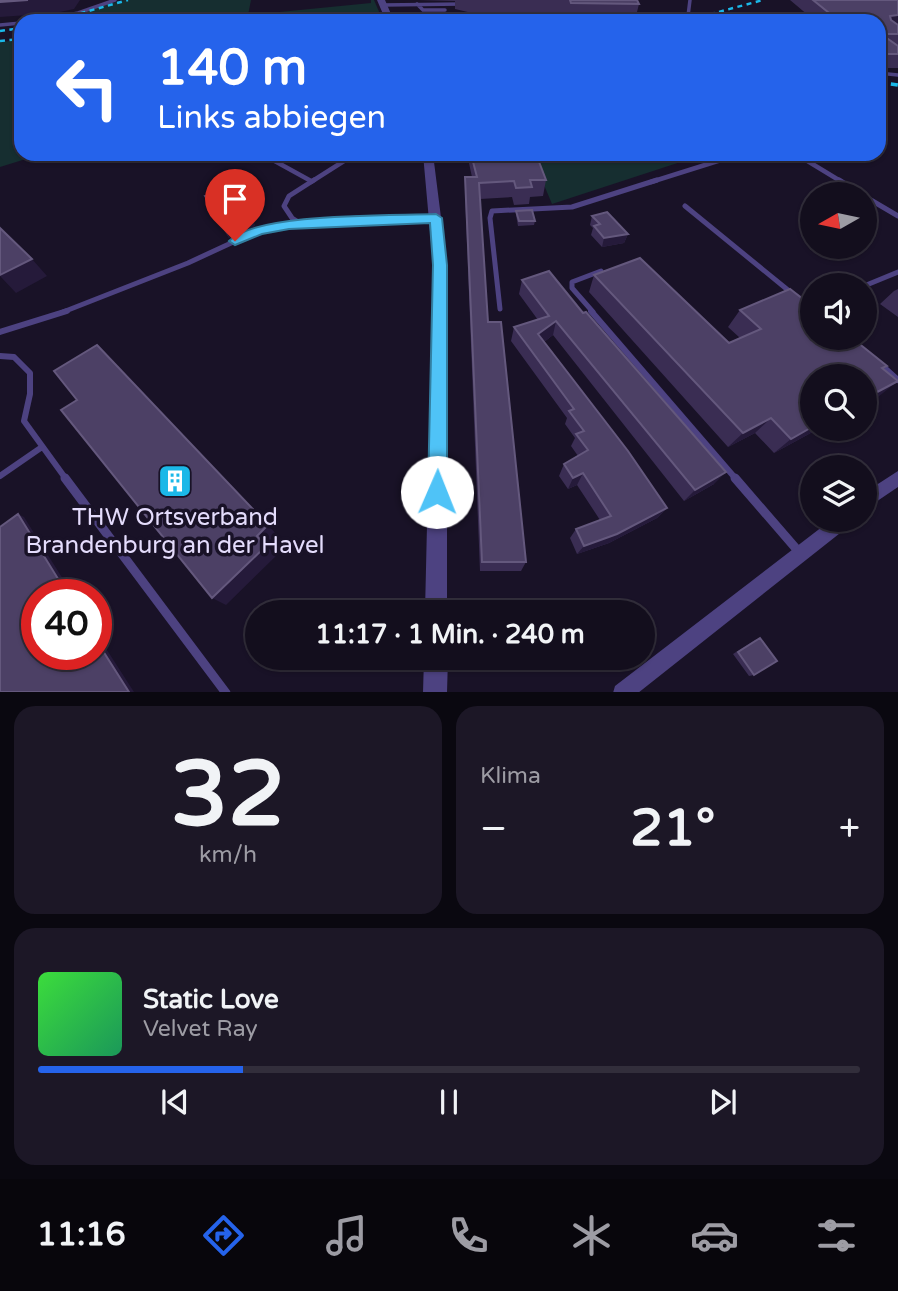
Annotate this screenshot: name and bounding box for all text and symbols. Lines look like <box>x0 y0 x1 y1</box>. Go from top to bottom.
text: 140 m <box>157 39 307 98</box>
icon: left <box>42 42 133 133</box>
text: Links abbiegen <box>157 99 386 137</box>
pin <box>205 169 265 241</box>
icon: arrive <box>216 180 254 218</box>
north arrow <box>800 182 877 259</box>
map controls <box>800 182 877 532</box>
button: sound <box>800 273 877 350</box>
button: search <box>800 364 877 441</box>
position arrow <box>400 455 474 529</box>
button: layers <box>800 455 877 532</box>
building icon: THW Ortsverband Brandenburg an der Havel <box>156 462 194 500</box>
place label: THW Ortsverband Brandenburg an der Havel <box>25 503 325 560</box>
speed limit sign: 40 <box>21 579 112 670</box>
text: 11:17 · 1 Min. · 240 m <box>315 619 585 650</box>
text: 32 <box>171 740 285 850</box>
text: Klima <box>480 762 541 790</box>
text: 21° <box>630 797 715 860</box>
text: − <box>480 806 507 852</box>
text: + <box>839 806 860 852</box>
text: km/h <box>199 841 257 869</box>
text: Static Love <box>143 984 279 1015</box>
text: Velvet Ray <box>143 1015 258 1043</box>
icon: previous <box>156 1083 194 1121</box>
icon: pause <box>430 1083 468 1121</box>
icon: next <box>704 1083 742 1121</box>
icon: directions <box>199 1211 248 1260</box>
icon: music <box>322 1211 371 1260</box>
icon: phone <box>444 1211 493 1260</box>
icon: climate <box>567 1211 616 1260</box>
icon: car <box>690 1211 739 1260</box>
icon: filters <box>812 1211 861 1260</box>
text: 11:16 <box>37 1216 126 1254</box>

